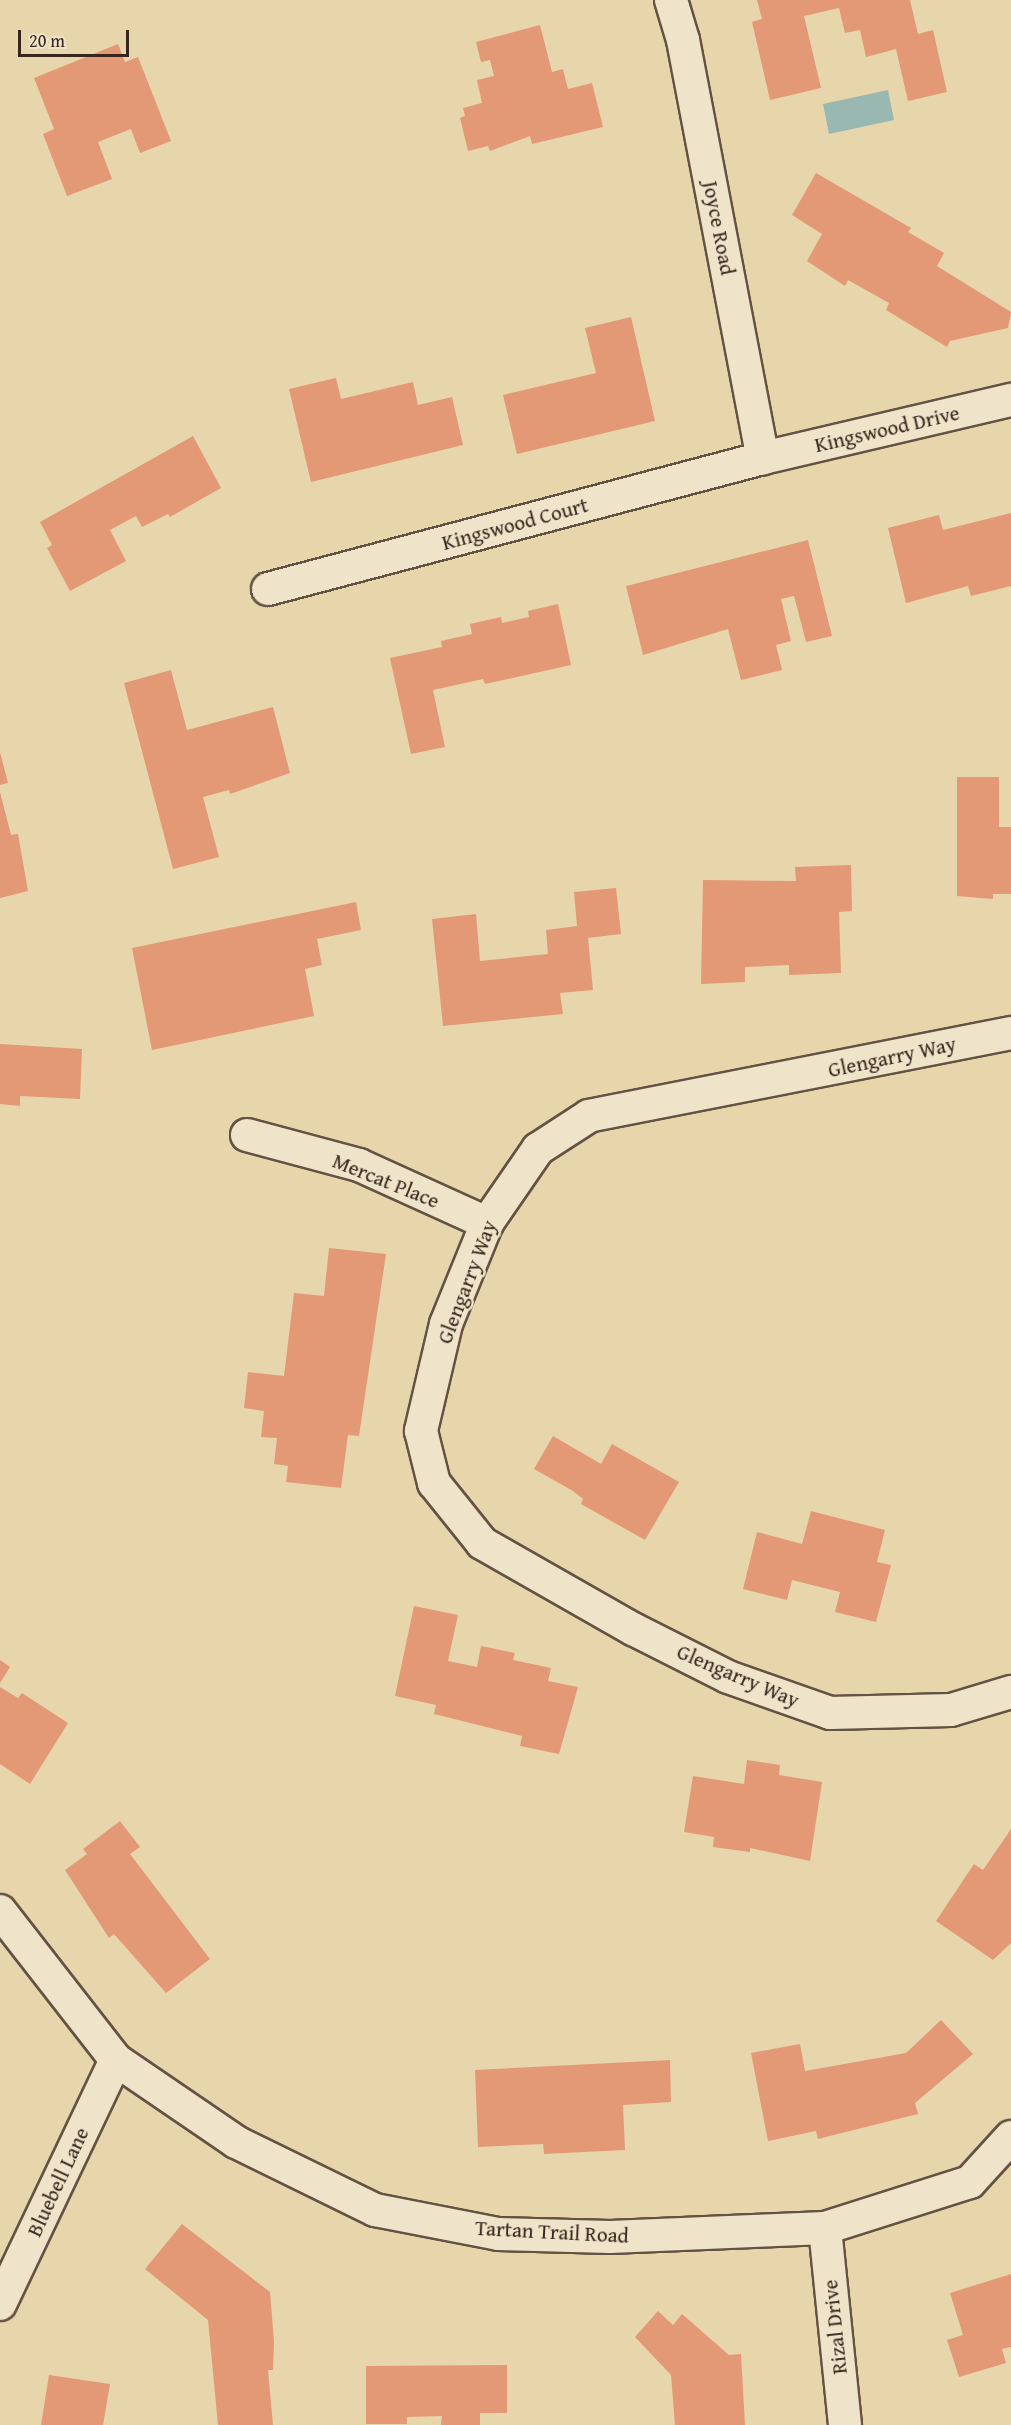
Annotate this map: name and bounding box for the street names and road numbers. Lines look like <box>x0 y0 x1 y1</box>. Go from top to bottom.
street label: Joyce Road <box>698 179 740 277</box>
street label: Kingswood Drive <box>812 400 962 458</box>
street label: Kingswood Court <box>439 492 591 556</box>
street label: Glengarry Way <box>826 1031 958 1083</box>
street label: Mercat Place <box>329 1148 443 1214</box>
street label: Glengarry Way <box>432 1217 502 1347</box>
street label: Glengarry Way <box>673 1639 803 1713</box>
street label: Bluebell Lane <box>22 2123 94 2241</box>
street label: Tartan Trail Road <box>475 2215 629 2249</box>
street label: Rizal Drive <box>818 2279 852 2375</box>

